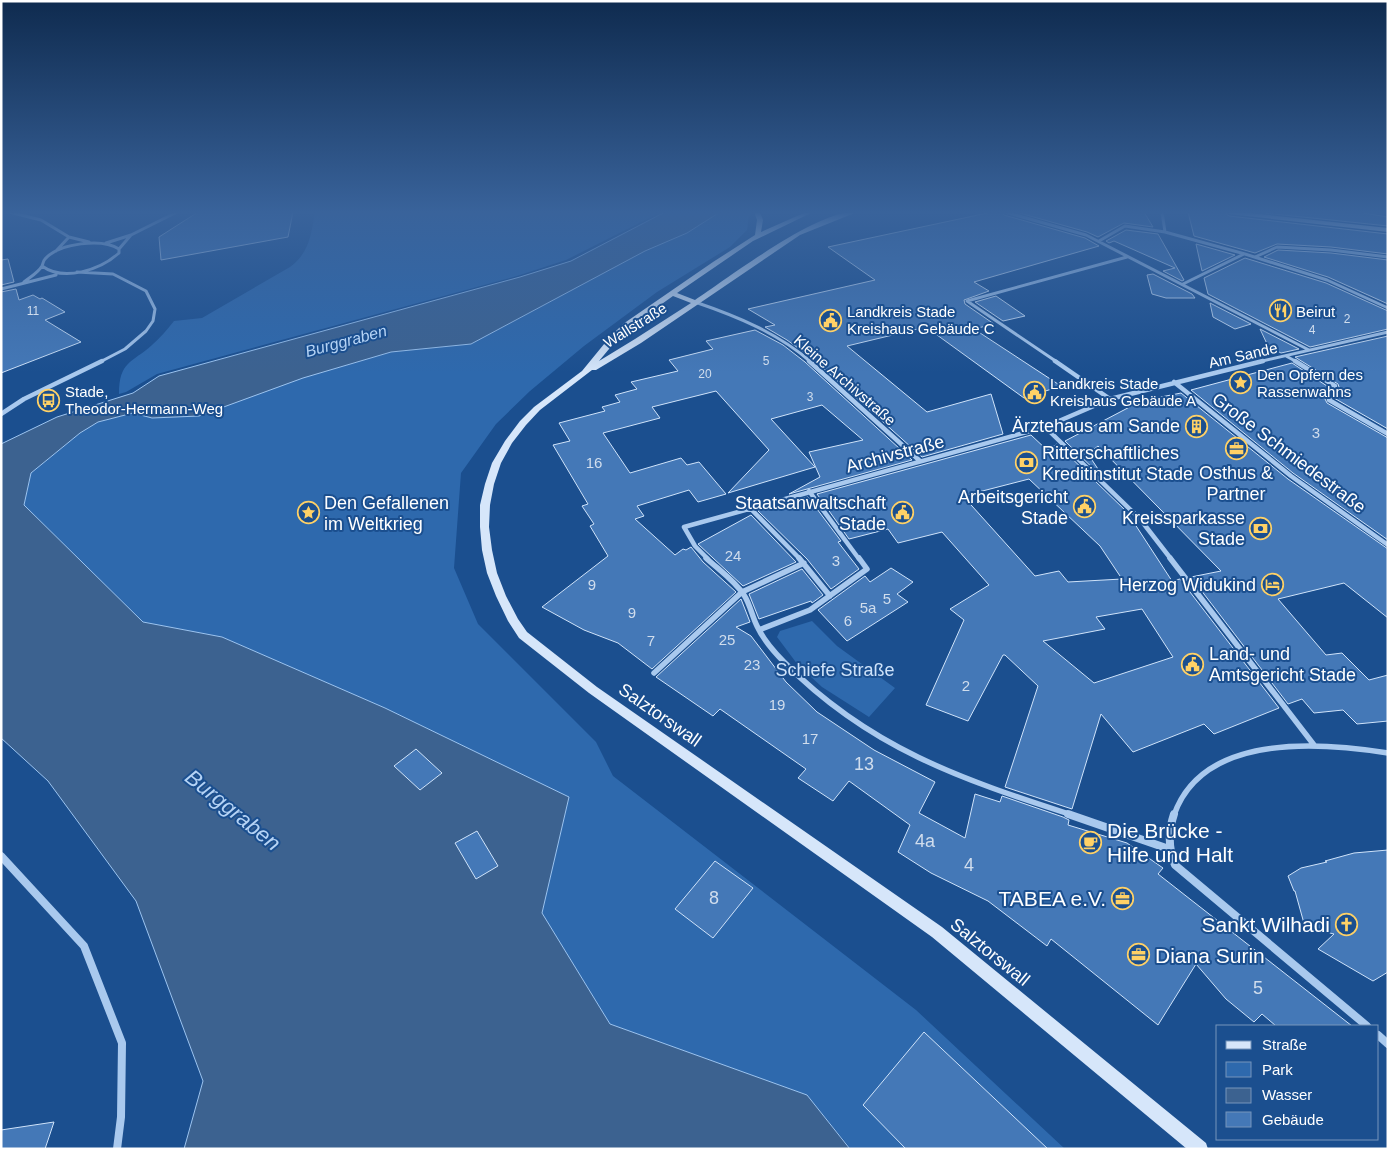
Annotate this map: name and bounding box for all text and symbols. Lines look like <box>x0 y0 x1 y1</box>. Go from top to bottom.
street label: Wallstraße <box>600 299 670 351</box>
restaurant icon: Beirut <box>1268 299 1292 323</box>
place label: Landkreis Stade Kreishaus Gebäude C <box>847 303 995 337</box>
place label: Beirut <box>1296 303 1336 320</box>
house number: 11 <box>27 304 40 318</box>
public building icon: Landkreis Stade Kreishaus Gebäude C <box>819 308 843 332</box>
house number: 2 <box>1344 312 1351 326</box>
water label: Burggraben <box>303 322 389 360</box>
house number: 4 <box>1309 323 1316 337</box>
street label: Kleine Archivstraße <box>791 331 899 429</box>
street label: Am Sande <box>1207 339 1279 371</box>
house number: 5 <box>763 354 770 368</box>
place label: Den Opfern des Rassenwahns <box>1257 366 1363 400</box>
house number: 20 <box>698 367 712 381</box>
place icon: Den Opfern des Rassenwahns <box>1229 371 1253 395</box>
place label: Landkreis Stade Kreishaus Gebäude A <box>1050 375 1196 409</box>
public building icon: Landkreis Stade Kreishaus Gebäude A <box>1022 380 1046 404</box>
place label: Stade, Theodor-Hermann-Weg <box>65 383 223 417</box>
bus stop icon: Stade, Theodor-Hermann-Weg <box>37 388 61 412</box>
street label: Große Schmiedestraße <box>1208 389 1370 517</box>
house number: 3 <box>807 390 814 404</box>
building icon: Ärztehaus am Sande <box>1184 414 1208 438</box>
place label: Ärztehaus am Sande <box>1012 416 1180 436</box>
house number: 3 <box>1312 424 1320 441</box>
street label: Archivstraße <box>844 431 946 477</box>
office icon: Osthus & Partner <box>1224 436 1248 460</box>
place label: Ritterschaftliches Kreditinstitut Stade <box>1042 443 1193 484</box>
bank icon: Ritterschaftliches Kreditinstitut Stade <box>1014 451 1038 475</box>
house number: 16 <box>586 454 602 471</box>
place label: Osthus & Partner <box>1199 463 1273 504</box>
place label: Arbeitsgericht Stade <box>958 487 1068 528</box>
place label: Den Gefallenen im Weltkrieg <box>324 493 449 534</box>
place label: Staatsanwaltschaft Stade <box>735 493 886 534</box>
public building icon: Arbeitsgericht Stade <box>1072 495 1096 519</box>
place icon: Den Gefallenen im Weltkrieg <box>296 501 320 525</box>
public building icon: Staatsanwaltschaft Stade <box>890 501 914 525</box>
place label: Kreissparkasse Stade <box>1122 508 1245 549</box>
bank icon: Kreissparkasse Stade <box>1249 516 1273 540</box>
house number: 24 <box>725 547 741 564</box>
house number: 3 <box>832 552 840 569</box>
hotel icon: Herzog Widukind <box>1260 573 1284 597</box>
place label: Herzog Widukind <box>1119 575 1256 595</box>
house number: 9 <box>588 576 596 593</box>
house number: 5 <box>883 590 891 607</box>
house number: 5a <box>860 599 877 616</box>
house number: 9 <box>628 604 636 621</box>
house number: 6 <box>844 612 852 629</box>
house number: 25 <box>719 631 735 648</box>
house number: 7 <box>647 632 655 649</box>
place label: Land- und Amtsgericht Stade <box>1209 644 1356 685</box>
public building icon: Land- und Amtsgericht Stade <box>1181 652 1205 676</box>
house number: 23 <box>744 656 760 673</box>
park label: Schiefe Straße <box>775 660 895 680</box>
house number: 2 <box>962 677 970 694</box>
street label: Salztorswall <box>615 679 705 751</box>
house number: 19 <box>769 696 785 713</box>
house number: 17 <box>802 730 818 747</box>
house number: 13 <box>854 754 874 774</box>
water label: Burggraben <box>180 764 286 856</box>
place label: Die Brücke - Hilfe und Halt <box>1107 819 1233 866</box>
cafe icon: Die Brücke - Hilfe und Halt <box>1079 830 1103 854</box>
house number: 4a <box>915 831 936 851</box>
house number: 4 <box>964 855 974 875</box>
office icon: TABEA e.V. <box>1110 886 1134 910</box>
place label: TABEA e.V. <box>999 887 1106 910</box>
house number: 8 <box>709 888 719 908</box>
church icon: Sankt Wilhadi <box>1334 912 1358 936</box>
place label: Sankt Wilhadi <box>1202 913 1330 936</box>
street label: Salztorswall <box>946 914 1034 990</box>
office icon: Diana Surin <box>1127 943 1151 967</box>
place label: Diana Surin <box>1155 944 1265 967</box>
house number: 5 <box>1253 978 1263 998</box>
legend <box>1216 1025 1379 1140</box>
text: Straße <box>1262 1036 1307 1053</box>
text: Park <box>1262 1061 1293 1078</box>
text: Wasser <box>1262 1086 1312 1103</box>
text: Gebäude <box>1262 1111 1324 1128</box>

